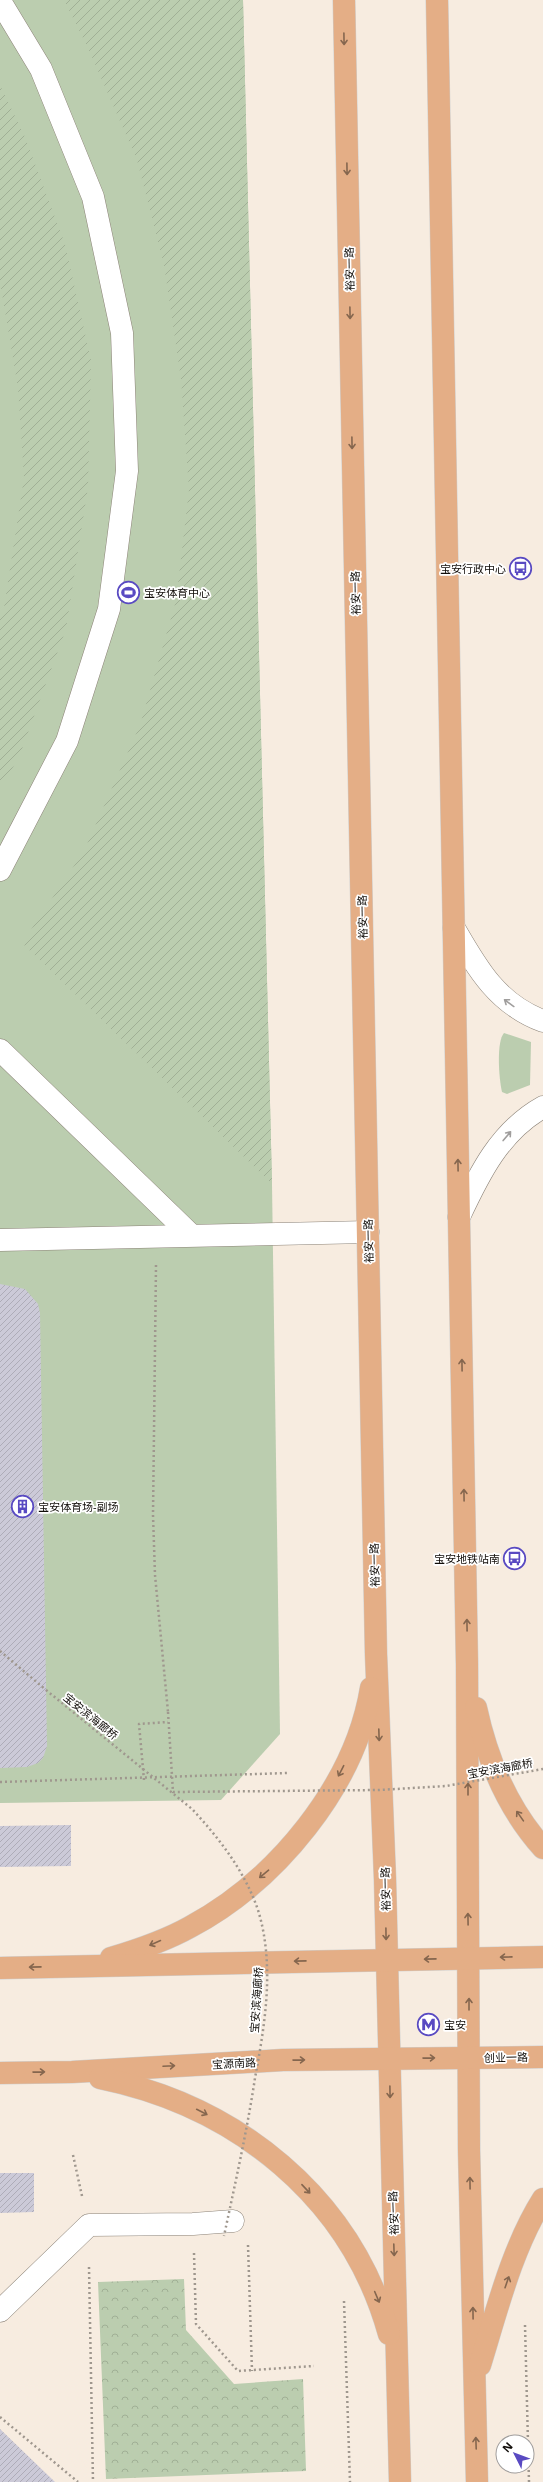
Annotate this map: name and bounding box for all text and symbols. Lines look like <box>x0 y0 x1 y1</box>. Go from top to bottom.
one-way arrow <box>341 32 348 45</box>
one-way arrow <box>343 162 351 175</box>
street label: 裕安一路 <box>341 247 357 291</box>
one-way arrow <box>346 306 354 319</box>
one-way arrow <box>349 436 356 449</box>
bus stop icon: 宝安行政中心 <box>508 555 534 581</box>
place label: 宝安行政中心 <box>440 561 506 576</box>
street label: 裕安一路 <box>347 571 363 615</box>
sports icon: 宝安体育中心 <box>116 579 142 605</box>
place label: 宝安体育中心 <box>144 585 210 600</box>
street label: 裕安一路 <box>354 895 370 939</box>
one-way arrow <box>503 999 514 1007</box>
one-way arrow <box>503 1130 512 1141</box>
one-way arrow <box>454 1159 462 1172</box>
street label: 裕安一路 <box>360 1219 376 1263</box>
one-way arrow <box>458 1359 466 1372</box>
one-way arrow <box>460 1489 468 1502</box>
building icon: 宝安体育场-副场 <box>9 1493 35 1519</box>
place label: 宝安体育场-副场 <box>38 1499 119 1514</box>
street label: 裕安一路 <box>366 1543 382 1587</box>
bus stop icon: 宝安地铁站南 <box>502 1545 528 1571</box>
place label: 宝安地铁站南 <box>434 1551 500 1566</box>
one-way arrow <box>463 1619 470 1632</box>
street label: 宝安滨海廊桥 <box>61 1689 121 1743</box>
one-way arrow <box>375 1728 383 1741</box>
street label: 宝安滨海廊桥 <box>466 1755 534 1781</box>
one-way arrow <box>337 1764 345 1776</box>
one-way arrow <box>464 1783 472 1796</box>
one-way arrow <box>516 1811 524 1822</box>
street label: 裕安一路 <box>377 1867 393 1911</box>
one-way arrow <box>259 1870 269 1879</box>
one-way arrow <box>465 1913 472 1926</box>
one-way arrow <box>382 1927 390 1940</box>
one-way arrow <box>149 1940 161 1947</box>
one-way arrow <box>500 1953 513 1961</box>
one-way arrow <box>424 1955 437 1963</box>
one-way arrow <box>294 1957 307 1965</box>
one-way arrow <box>29 1963 42 1971</box>
street label: 宝安滨海廊桥 <box>246 1967 266 2033</box>
one-way arrow <box>465 1998 473 2011</box>
metro station icon: 宝安 <box>416 2011 442 2037</box>
place label: 宝安 <box>444 2017 466 2032</box>
street label: 创业一路 <box>484 2049 528 2065</box>
street label: 宝源南路 <box>212 2054 256 2072</box>
one-way arrow <box>422 2054 435 2062</box>
one-way arrow <box>292 2056 305 2064</box>
one-way arrow <box>162 2063 175 2070</box>
one-way arrow <box>32 2069 45 2076</box>
one-way arrow <box>386 2085 394 2098</box>
one-way arrow <box>196 2108 208 2116</box>
one-way arrow <box>466 2177 474 2190</box>
one-way arrow <box>301 2184 310 2194</box>
street label: 裕安一路 <box>385 2191 401 2235</box>
one-way arrow <box>390 2243 398 2256</box>
one-way arrow <box>503 2276 511 2288</box>
one-way arrow <box>373 2290 381 2302</box>
one-way arrow <box>469 2307 476 2320</box>
north arrow <box>495 2434 535 2474</box>
one-way arrow <box>472 2437 479 2450</box>
text: N <box>499 2439 516 2455</box>

